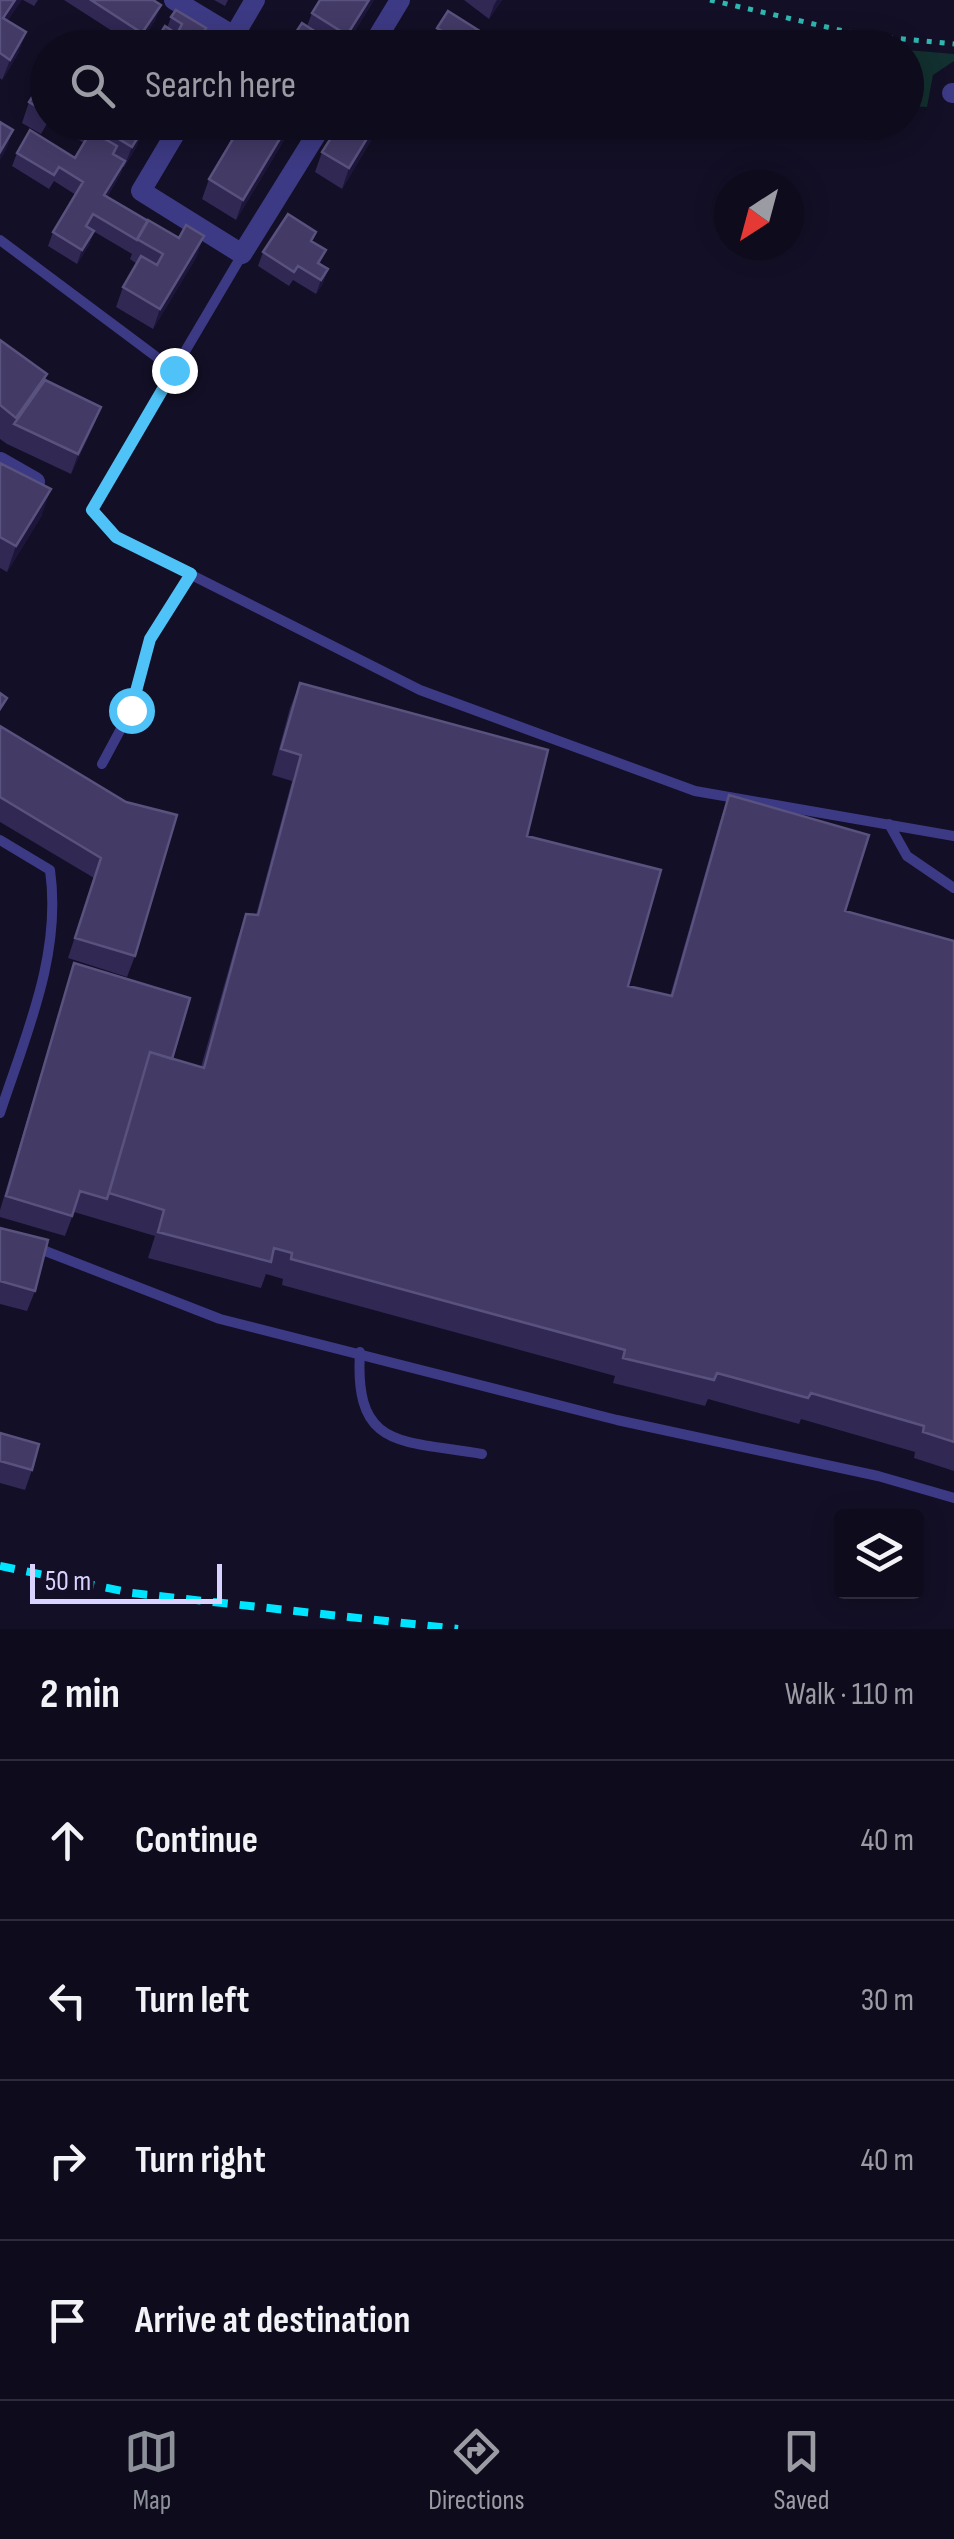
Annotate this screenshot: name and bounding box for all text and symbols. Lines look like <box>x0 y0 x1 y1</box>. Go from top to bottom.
search box <box>30 30 924 140</box>
icon: search <box>65 58 120 113</box>
text: Search here <box>145 63 296 108</box>
north arrow <box>714 170 804 260</box>
route end <box>152 348 198 394</box>
route start <box>109 688 155 734</box>
map controls <box>834 1509 924 1599</box>
button: layers <box>834 1509 924 1599</box>
scale bar <box>30 1559 222 1604</box>
text: 50 m <box>45 1565 91 1598</box>
text: 2 min <box>40 1669 120 1720</box>
text: Walk · 110 m <box>785 1675 914 1714</box>
icon: ahead <box>40 1813 95 1868</box>
text: Continue <box>135 1818 258 1863</box>
text: 40 m <box>861 1821 914 1860</box>
icon: left <box>40 1973 95 2028</box>
text: Turn left <box>135 1978 249 2023</box>
text: 30 m <box>861 1981 914 2020</box>
icon: right <box>40 2133 95 2188</box>
text: Turn right <box>135 2138 266 2183</box>
text: 40 m <box>861 2141 914 2180</box>
icon: arrive <box>40 2293 95 2348</box>
text: Arrive at destination <box>135 2298 410 2343</box>
tab: Map <box>124 2424 179 2517</box>
tab: Directions <box>428 2424 525 2517</box>
tab: Saved <box>773 2424 830 2517</box>

